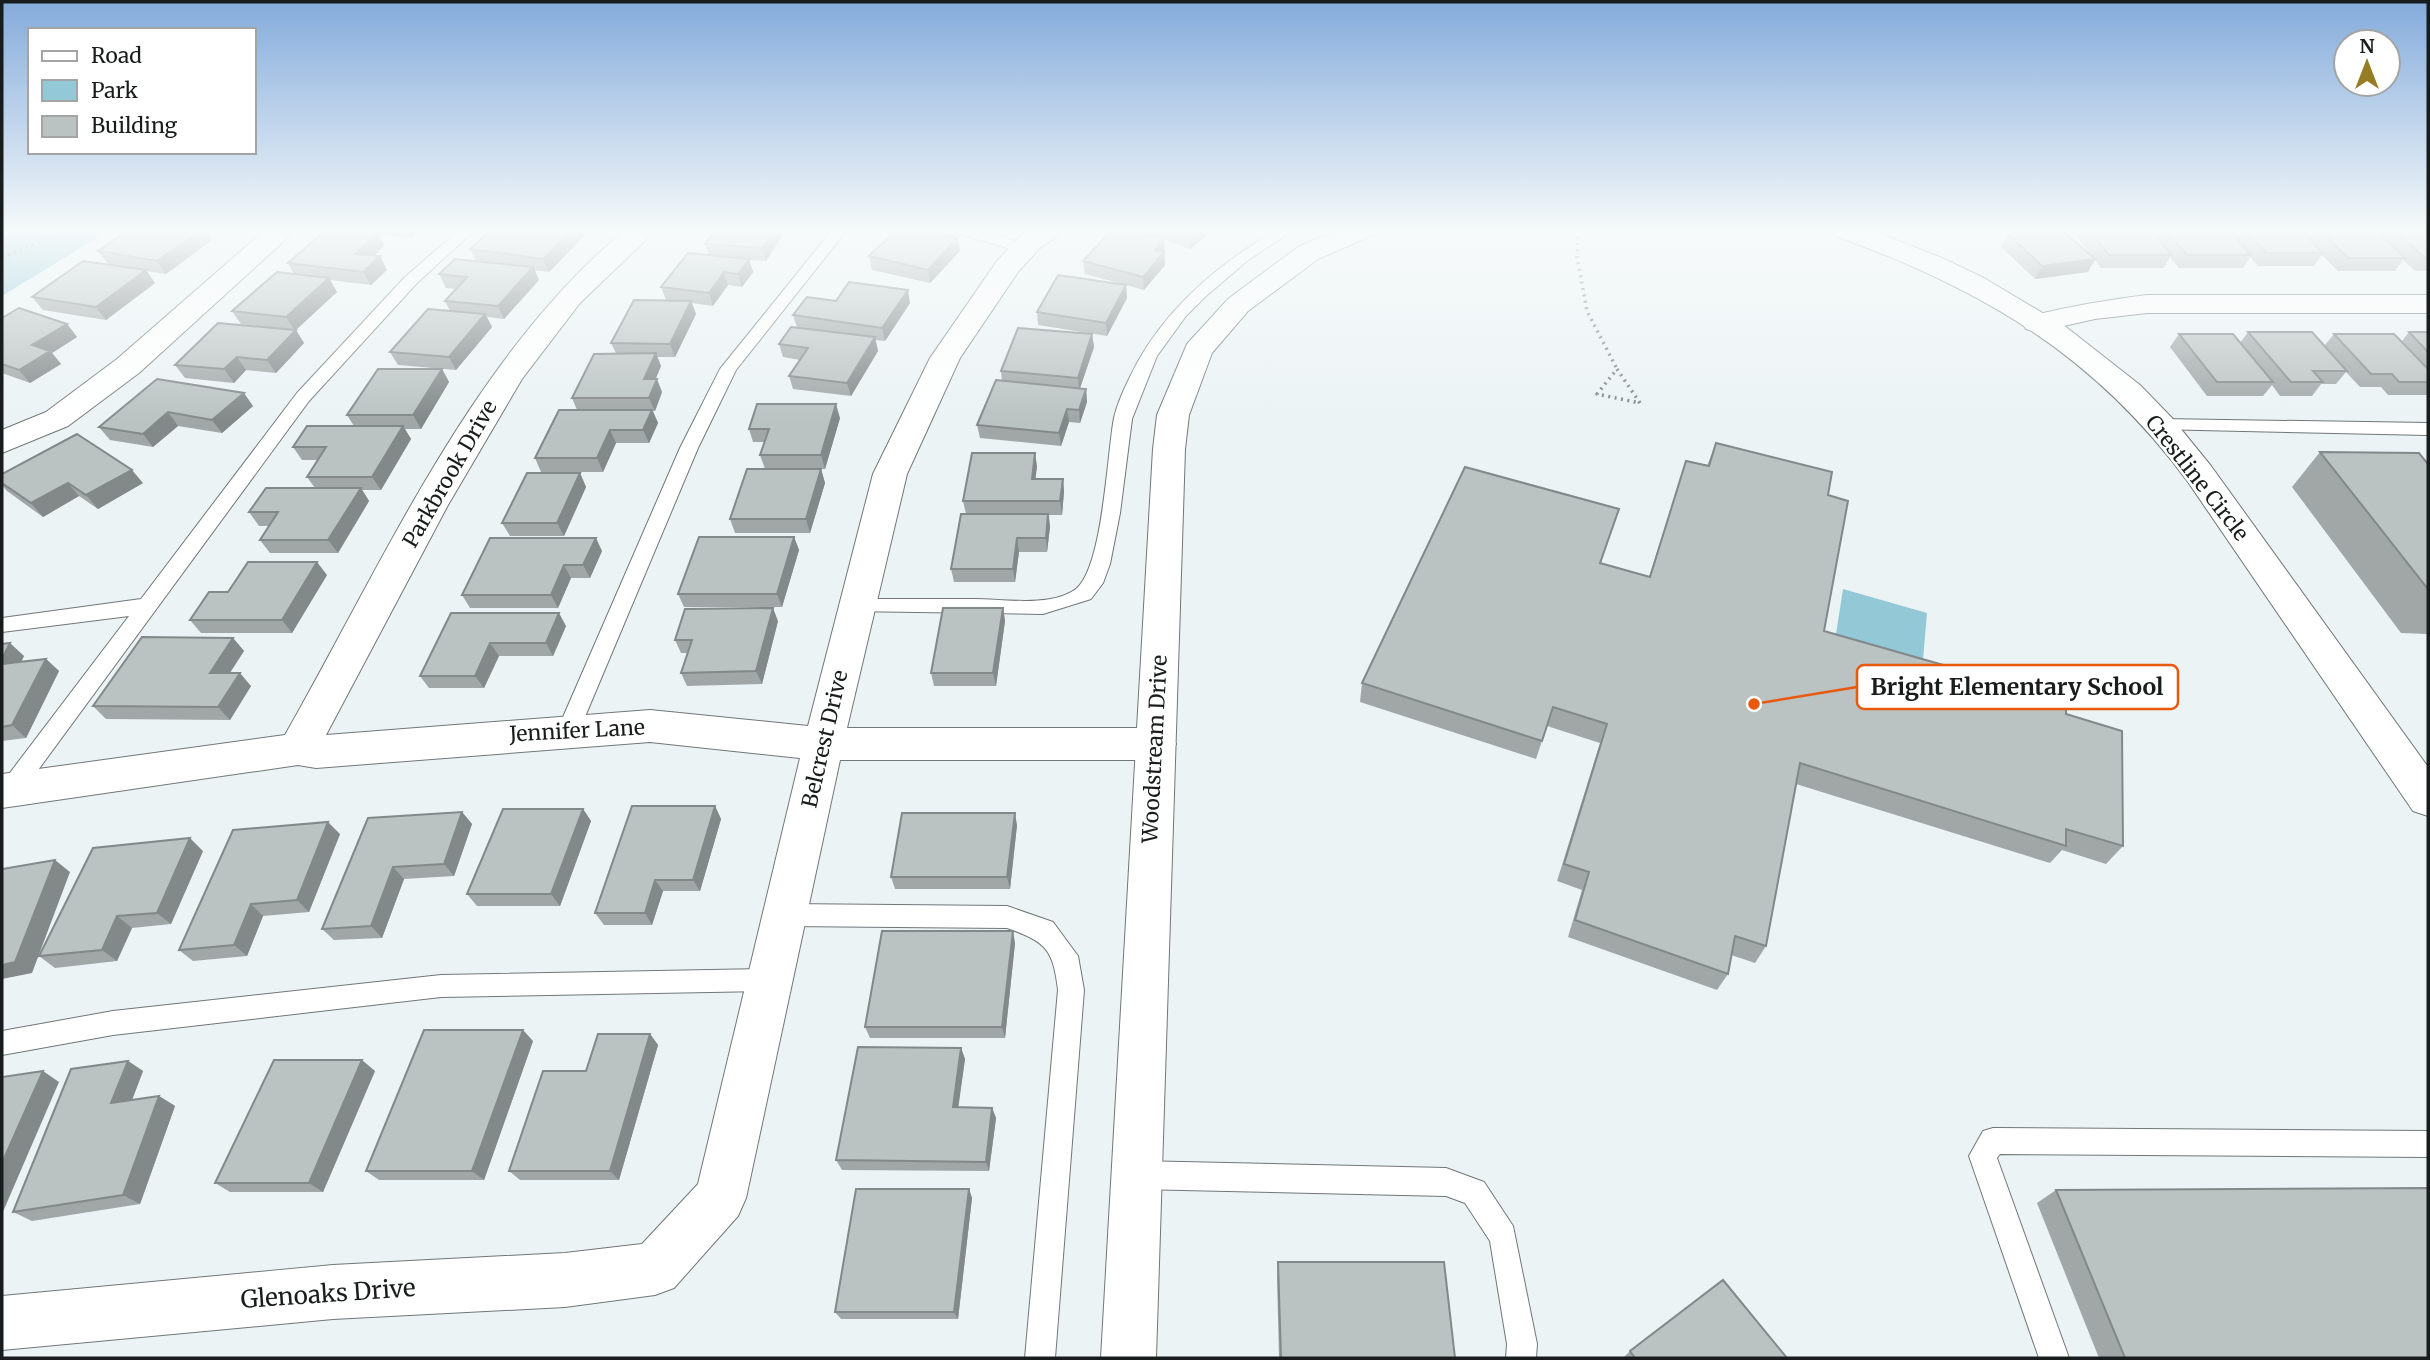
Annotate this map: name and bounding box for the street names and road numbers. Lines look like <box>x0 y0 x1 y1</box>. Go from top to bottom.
street label: Parkbrook Drive <box>397 395 503 552</box>
street label: Crestline Circle <box>2140 409 2255 546</box>
street label: Woodstream Drive <box>1136 654 1173 845</box>
street label: Belcrest Drive <box>796 667 853 810</box>
street label: Jennifer Lane <box>508 713 645 748</box>
street label: Glenoaks Drive <box>239 1272 416 1315</box>

